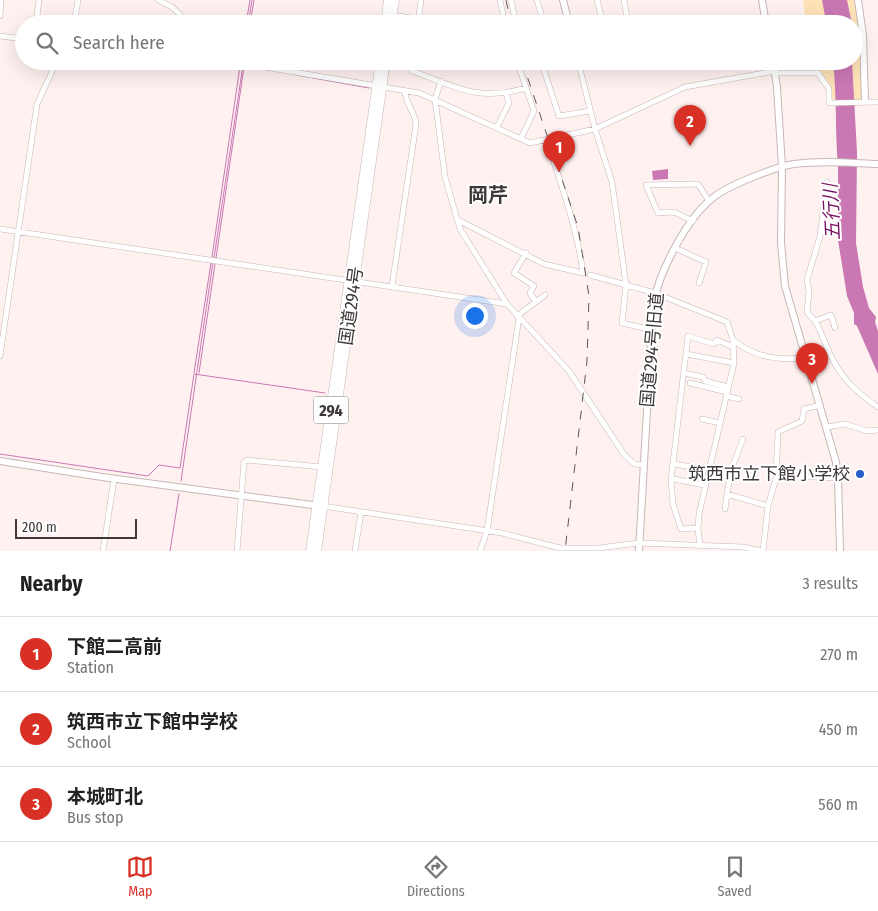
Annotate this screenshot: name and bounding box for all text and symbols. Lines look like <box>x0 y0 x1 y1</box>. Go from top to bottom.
search box <box>15 15 863 70</box>
icon: search <box>33 29 61 57</box>
text: Search here <box>73 31 165 54</box>
pin: 2 <box>674 105 706 146</box>
pin: 1 <box>543 131 575 172</box>
water label: 五行川 <box>818 181 844 241</box>
district label: 岡芹 <box>468 183 508 207</box>
street label: 国道294号 <box>335 265 367 347</box>
street label: 国道294号旧道 <box>636 292 668 408</box>
your location <box>462 303 488 329</box>
pin: 3 <box>796 343 828 384</box>
road number: 294 <box>314 396 348 424</box>
place label: 筑西市立下館小学校 <box>688 463 850 485</box>
marker: 筑西市立下館小学校 <box>854 468 866 480</box>
scale bar <box>15 516 138 539</box>
text: 200 m <box>22 519 57 536</box>
text: Nearby <box>20 571 82 597</box>
text: 3 results <box>802 574 858 593</box>
text: 下館二高前 <box>67 635 162 658</box>
text: 1 <box>33 645 39 664</box>
text: 270 m <box>820 645 858 664</box>
text: Station <box>67 658 114 677</box>
text: 筑西市立下館中学校 <box>67 710 238 733</box>
text: 2 <box>32 720 40 739</box>
text: 450 m <box>819 720 858 739</box>
text: School <box>67 733 111 752</box>
text: 本城町北 <box>67 785 143 808</box>
text: 3 <box>32 795 40 814</box>
text: 560 m <box>818 795 858 814</box>
text: Bus stop <box>67 808 123 827</box>
tab: Map <box>126 853 154 900</box>
tab: Directions <box>407 853 465 900</box>
tab: Saved <box>717 853 752 900</box>

